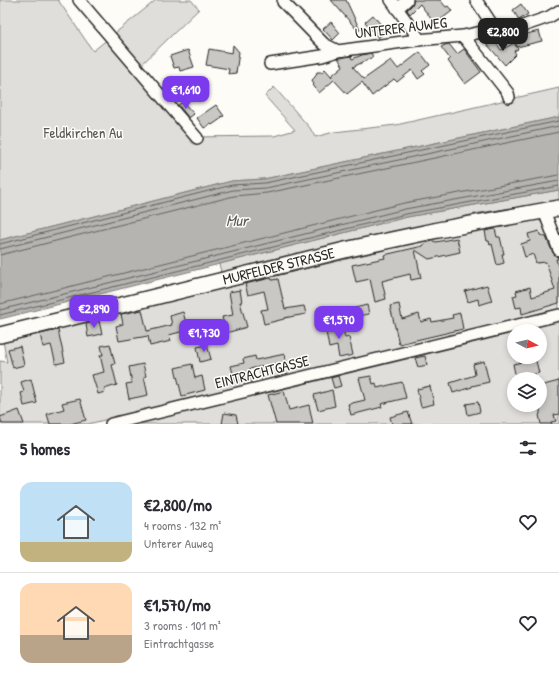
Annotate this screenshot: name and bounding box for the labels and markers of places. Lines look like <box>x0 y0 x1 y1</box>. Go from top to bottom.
pin: €2,800 <box>470 18 536 52</box>
pin: €1,610 <box>153 76 219 110</box>
pin: €2,890 <box>61 295 127 329</box>
pin: €1,570 <box>306 306 372 340</box>
pin: €1,730 <box>171 319 237 353</box>

